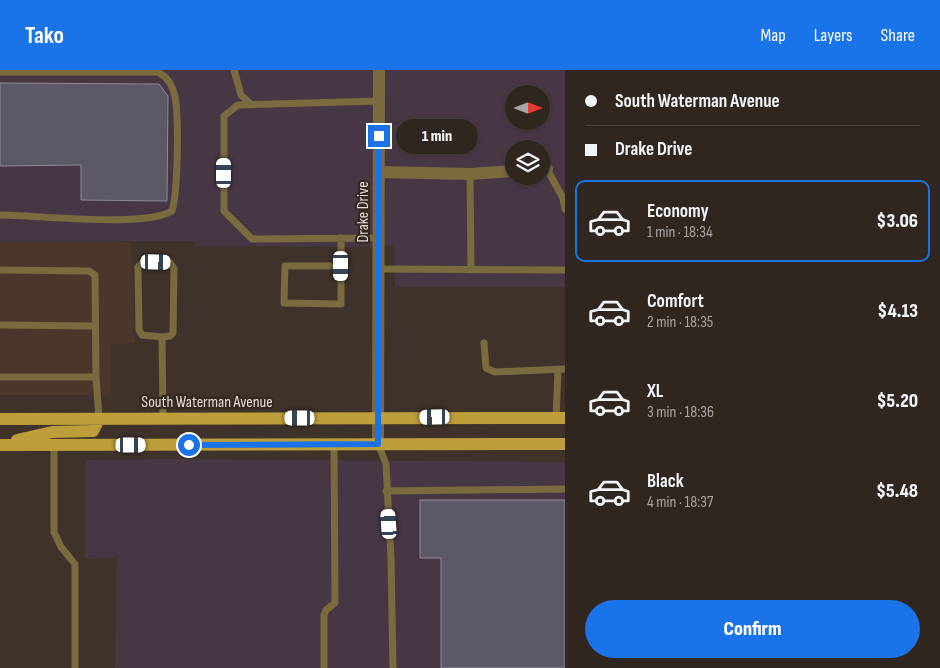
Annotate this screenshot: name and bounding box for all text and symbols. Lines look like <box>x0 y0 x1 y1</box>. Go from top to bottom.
text: Tako <box>25 21 64 50</box>
text: Map <box>761 25 786 46</box>
text: Layers <box>814 25 853 46</box>
text: Share <box>881 25 915 46</box>
north arrow <box>505 85 550 130</box>
map controls <box>505 85 550 185</box>
text: South Waterman Avenue <box>615 90 780 113</box>
callout: 1 min <box>396 118 479 154</box>
route end <box>368 125 390 147</box>
text: 1 min <box>422 127 452 146</box>
text: Drake Drive <box>615 138 692 161</box>
button: layers <box>505 140 550 185</box>
car <box>216 158 231 188</box>
street label: Drake Drive <box>354 181 373 243</box>
icon: car <box>587 199 632 244</box>
text: Economy <box>647 200 709 223</box>
text: $3.06 <box>877 210 918 233</box>
text: 1 min · 18:34 <box>647 223 713 242</box>
car <box>333 251 348 281</box>
car <box>140 254 171 270</box>
icon: car <box>587 289 632 334</box>
text: Comfort <box>647 290 704 313</box>
text: $4.13 <box>878 300 918 323</box>
text: 2 min · 18:35 <box>647 313 713 332</box>
icon: car <box>587 379 632 424</box>
text: XL <box>647 380 663 403</box>
text: $5.20 <box>877 390 918 413</box>
street label: South Waterman Avenue <box>141 393 273 412</box>
text: 3 min · 18:36 <box>647 403 714 422</box>
car <box>419 409 450 425</box>
car <box>285 411 315 426</box>
route start <box>178 434 200 456</box>
car <box>116 438 146 453</box>
icon: car <box>587 469 632 514</box>
text: Black <box>647 470 684 493</box>
text: $5.48 <box>876 480 918 503</box>
text: 4 min · 18:37 <box>647 493 713 512</box>
car <box>380 509 397 539</box>
button: Confirm <box>585 600 920 658</box>

